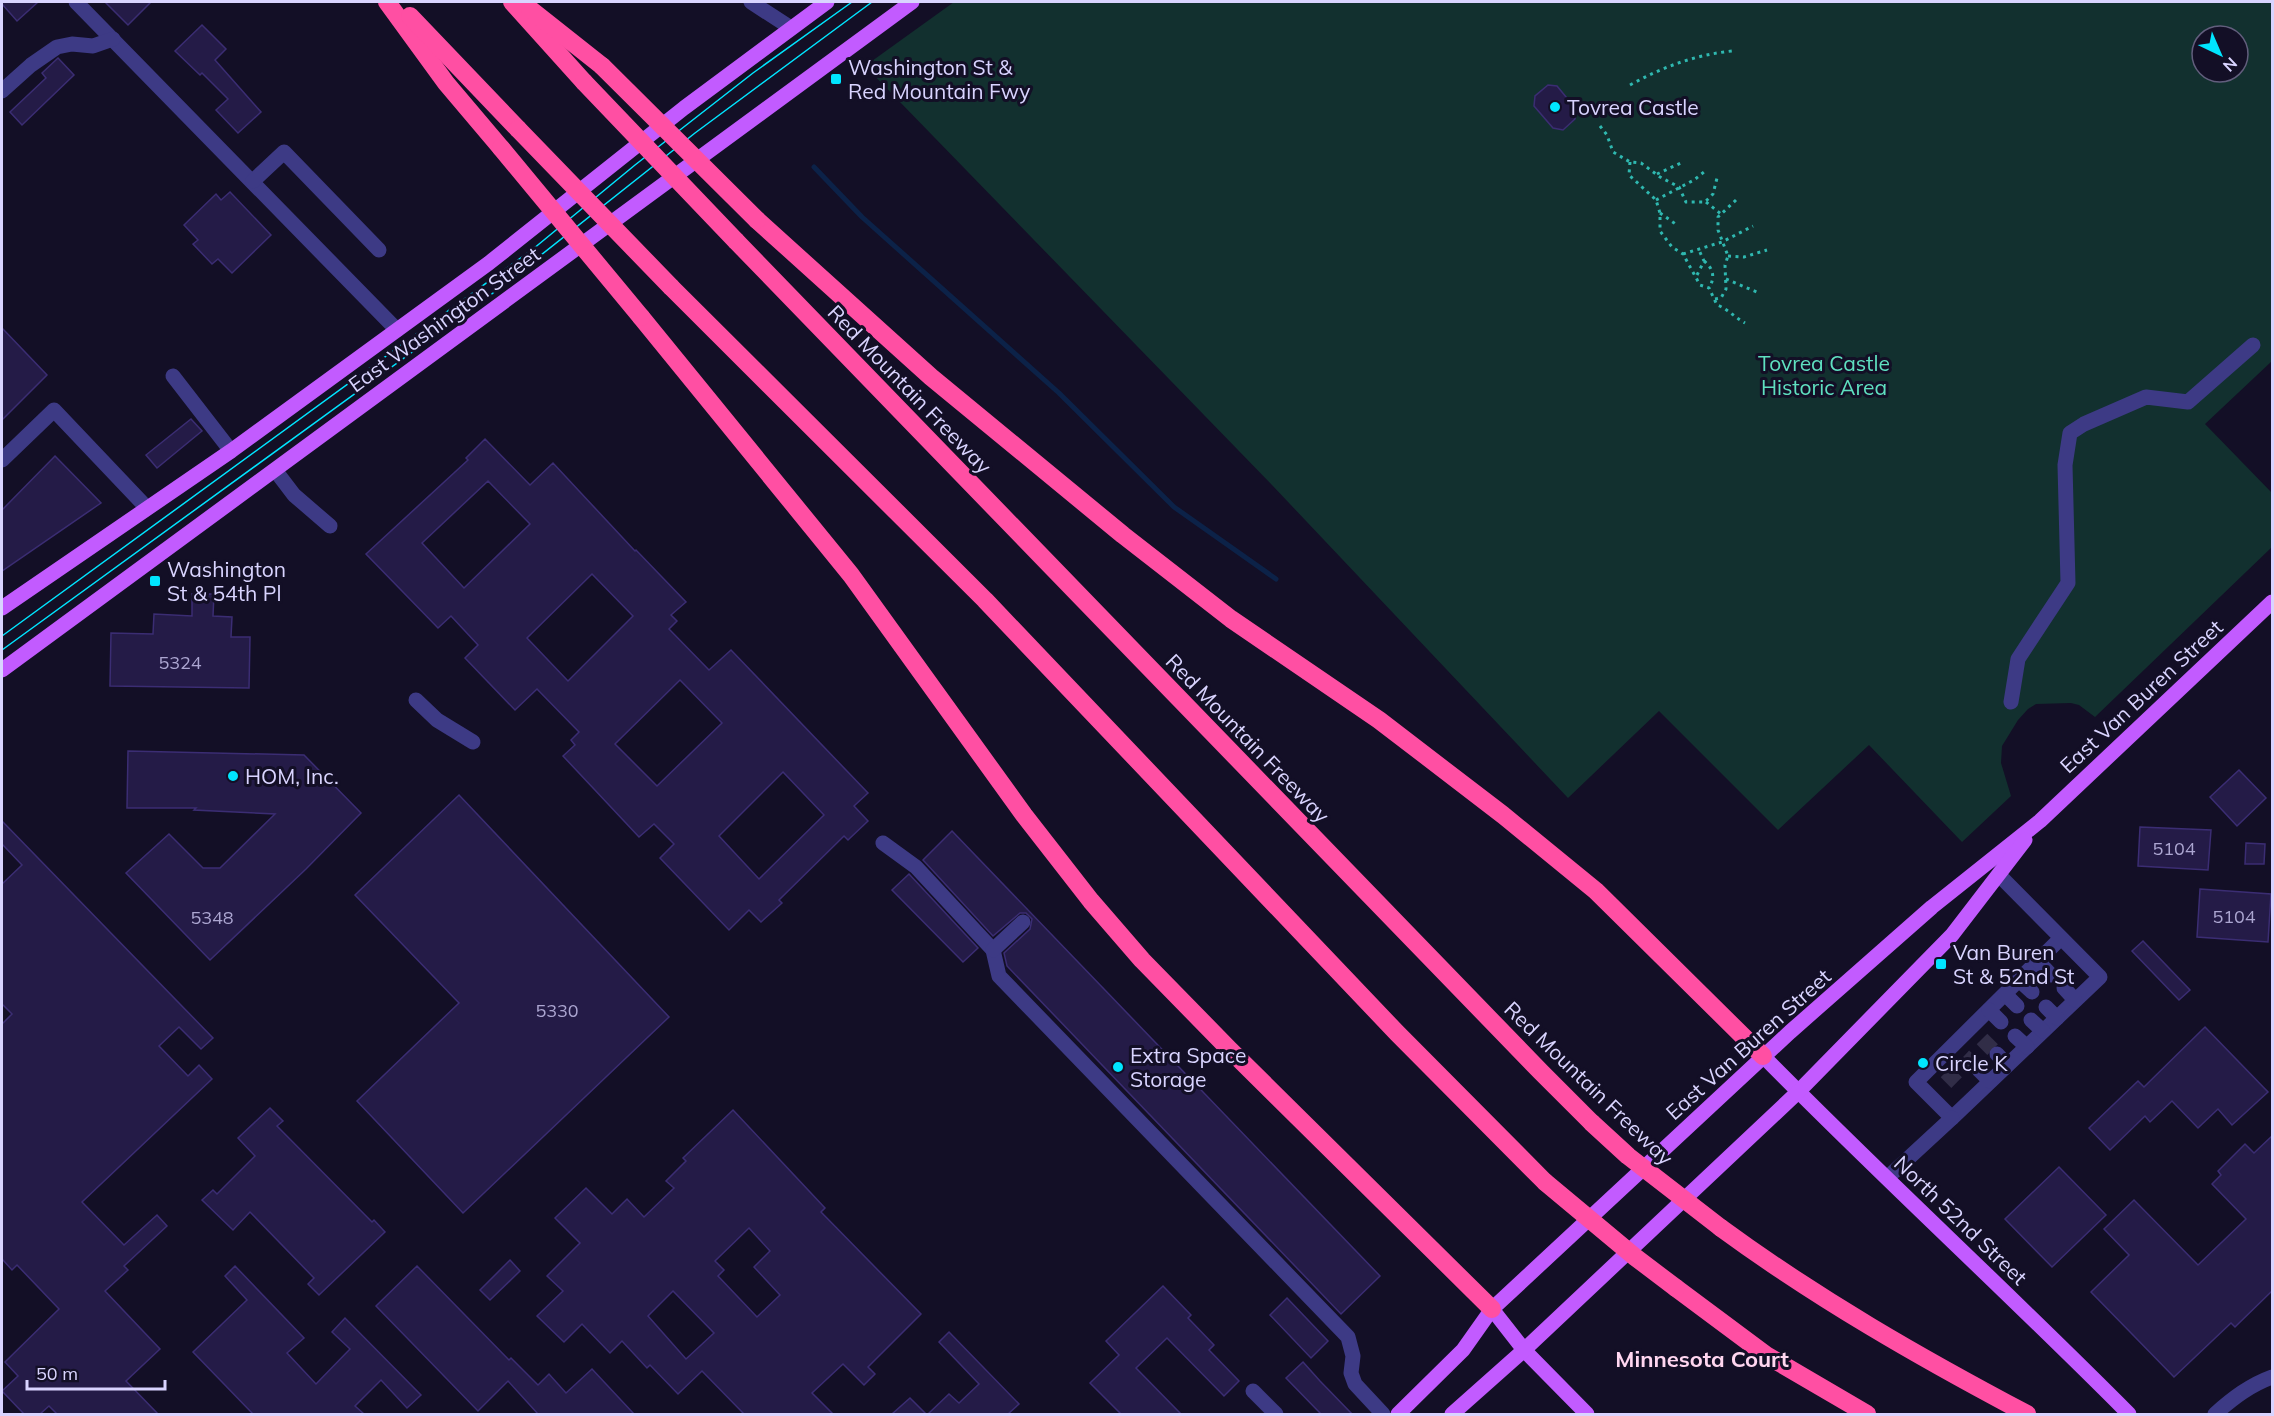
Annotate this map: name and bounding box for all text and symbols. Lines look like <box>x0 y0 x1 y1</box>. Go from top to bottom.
north arrow <box>2190 24 2250 84</box>
text: N <box>2219 53 2242 76</box>
place label: Washington St & Red Mountain Fwy <box>848 54 1030 104</box>
marker: Washington St & Red Mountain Fwy <box>829 72 843 86</box>
place label: Tovrea Castle <box>1567 94 1699 120</box>
marker: Tovrea Castle <box>1548 100 1562 114</box>
street label: East Washington Street <box>343 241 545 397</box>
street label: Red Mountain Freeway <box>823 299 997 479</box>
park label: Tovrea Castle Historic Area <box>1758 350 1890 400</box>
place label: Washington St & 54th Pl <box>167 556 286 606</box>
marker: Washington St & 54th Pl <box>148 574 162 588</box>
street label: East Van Buren Street <box>2054 614 2228 778</box>
street label: Red Mountain Freeway <box>1161 648 1335 828</box>
house number: 5324 <box>158 651 202 674</box>
place label: HOM, Inc. <box>245 763 339 789</box>
marker: HOM, Inc. <box>226 769 240 783</box>
house number: 5104 <box>2152 837 2196 860</box>
house number: 5104 <box>2212 905 2256 928</box>
house number: 5348 <box>190 906 234 929</box>
place label: Van Buren St & 52nd St <box>1953 939 2074 989</box>
marker: Van Buren St & 52nd St <box>1934 957 1948 971</box>
street label: East Van Buren Street <box>1660 963 1836 1125</box>
street label: Red Mountain Freeway <box>1499 996 1679 1170</box>
house number: 5330 <box>535 999 579 1022</box>
place label: Extra Space Storage <box>1130 1042 1246 1092</box>
place label: Circle K <box>1935 1050 2008 1076</box>
marker: Circle K <box>1916 1056 1930 1070</box>
marker: Extra Space Storage <box>1111 1060 1125 1074</box>
street label: North 52nd Street <box>1889 1150 2033 1290</box>
district label: Minnesota Court <box>1615 1345 1789 1373</box>
scale bar <box>27 1353 165 1391</box>
text: 50 m <box>36 1362 78 1385</box>

